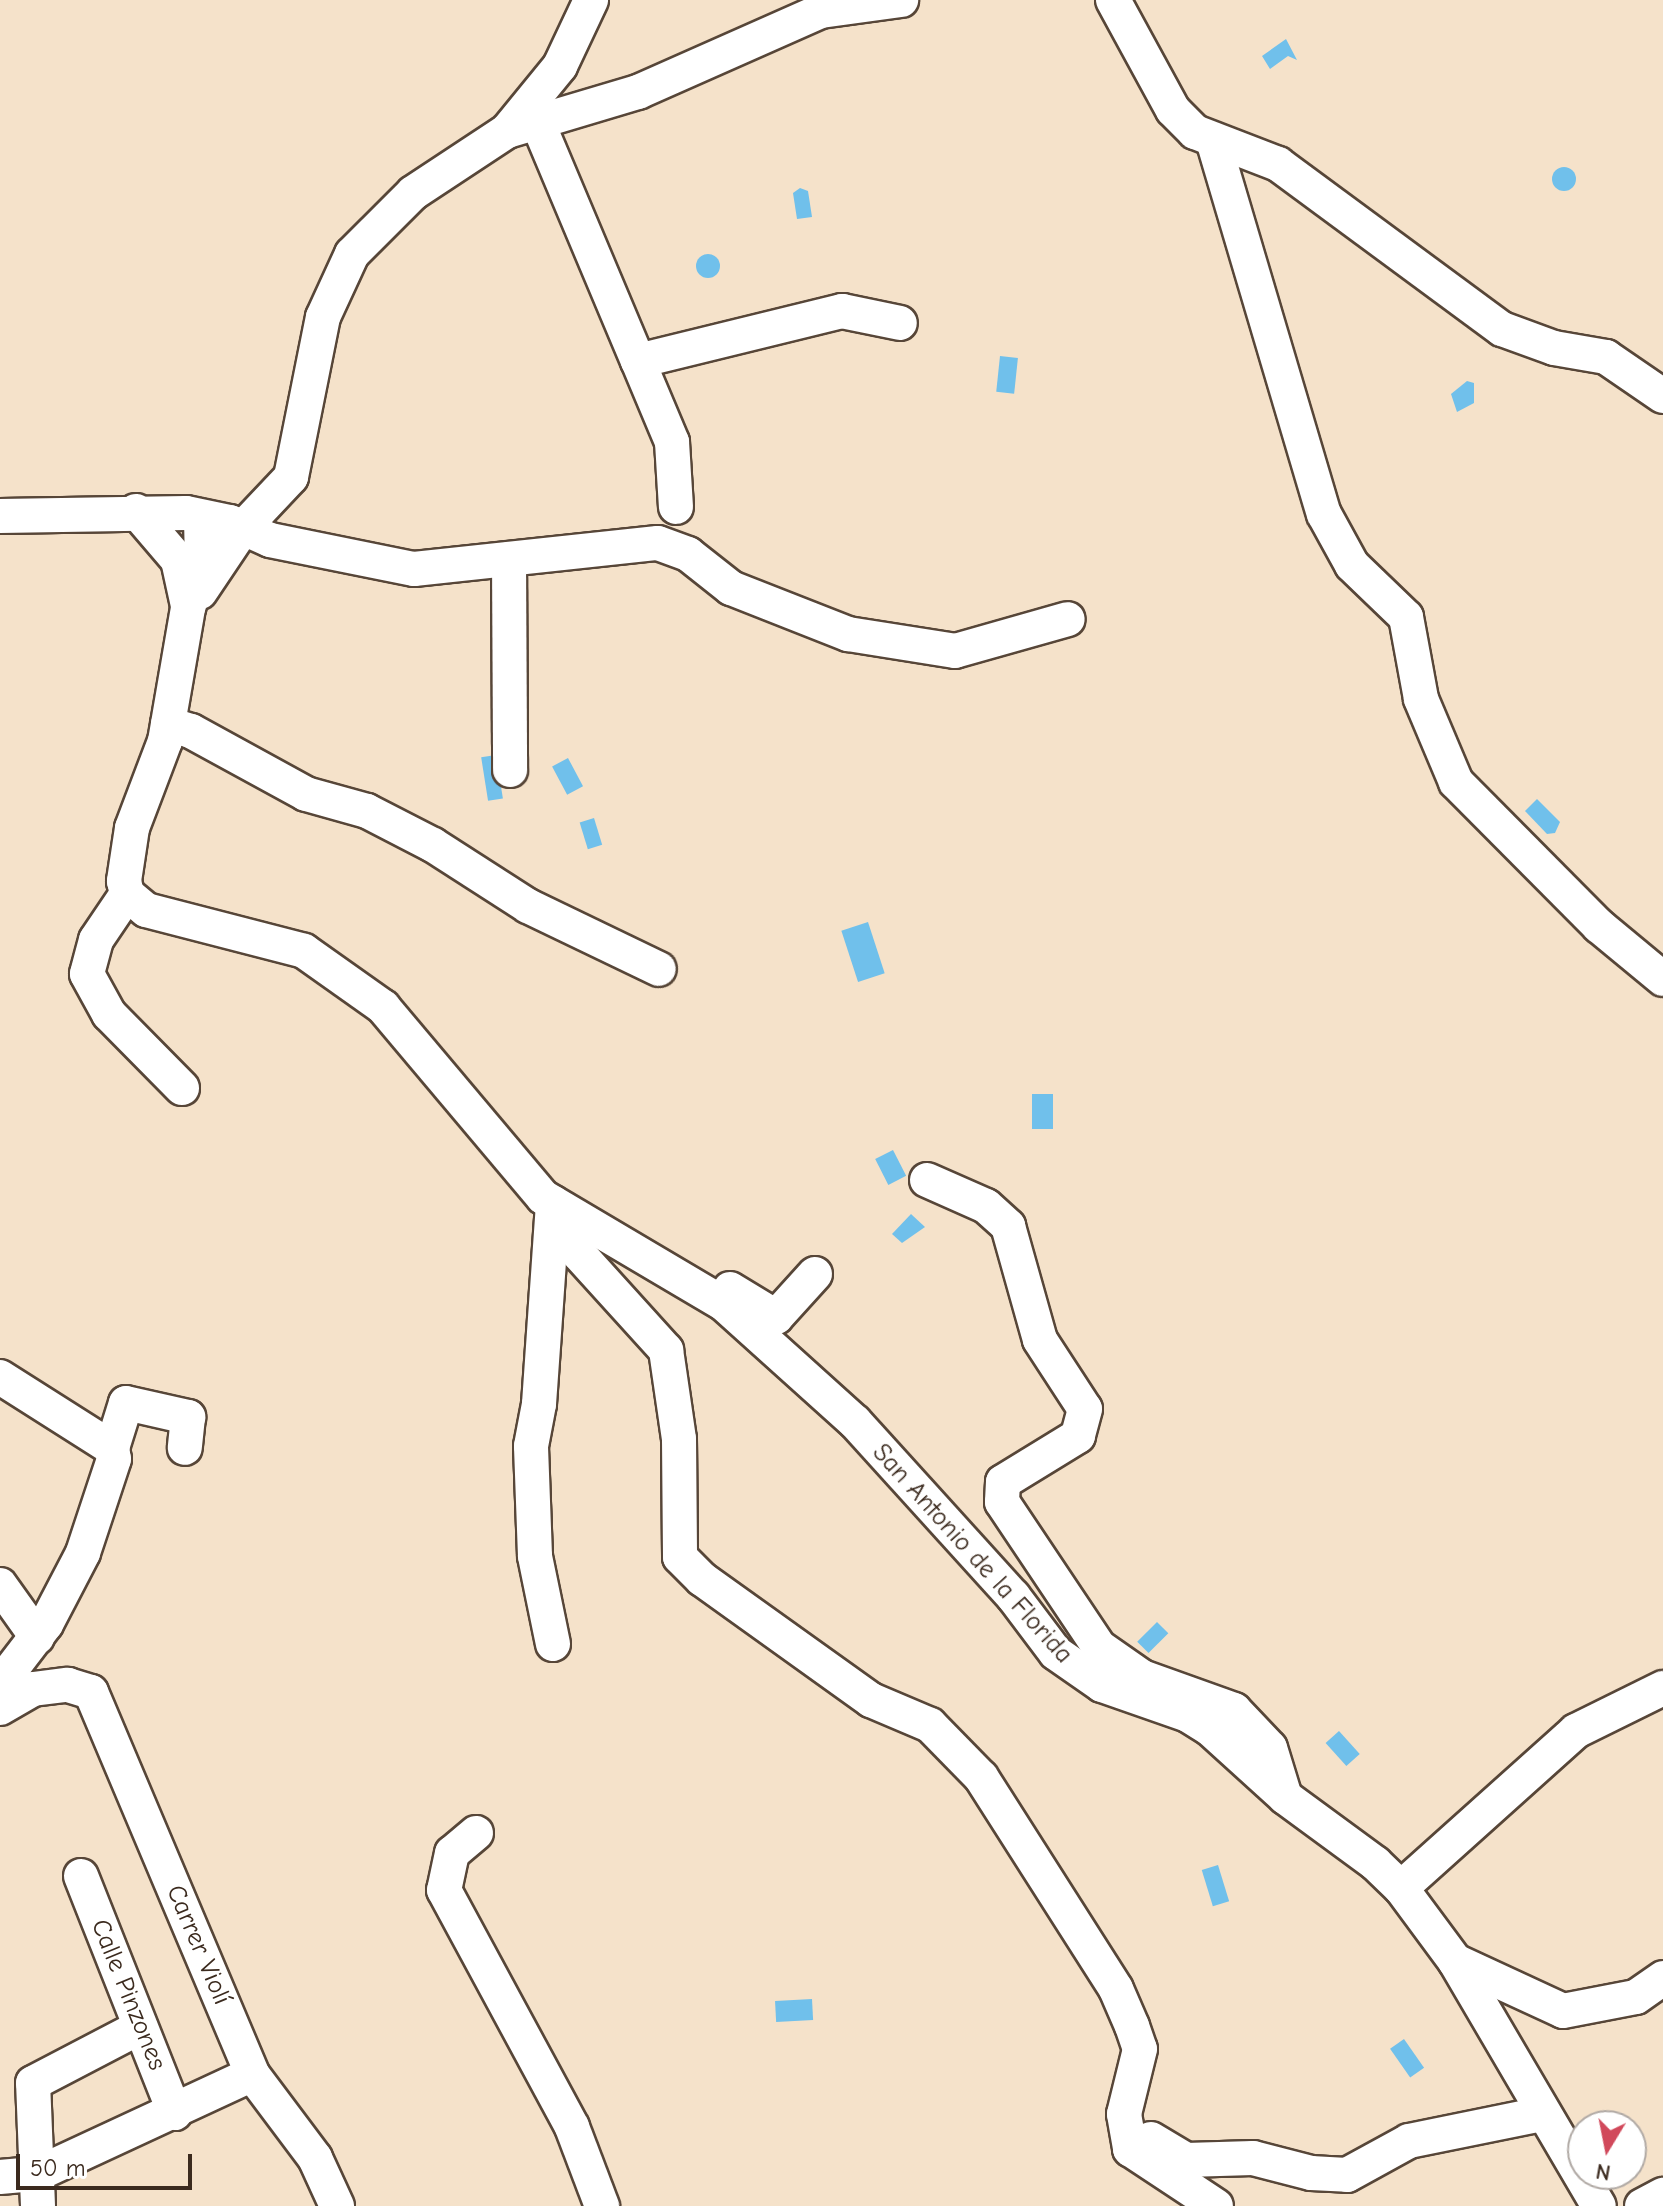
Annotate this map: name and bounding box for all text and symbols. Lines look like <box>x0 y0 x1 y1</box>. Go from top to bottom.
street label: San Antonio de la Florida <box>865 1438 1079 1670</box>
street label: Carrer Violí <box>159 1881 237 2009</box>
street label: Calle Pinzones <box>84 1915 172 2075</box>
north arrow <box>1567 2110 1647 2190</box>
scale bar <box>20 2138 196 2188</box>
text: 50 m <box>30 2154 86 2182</box>
text: N <box>1594 2158 1613 2186</box>

